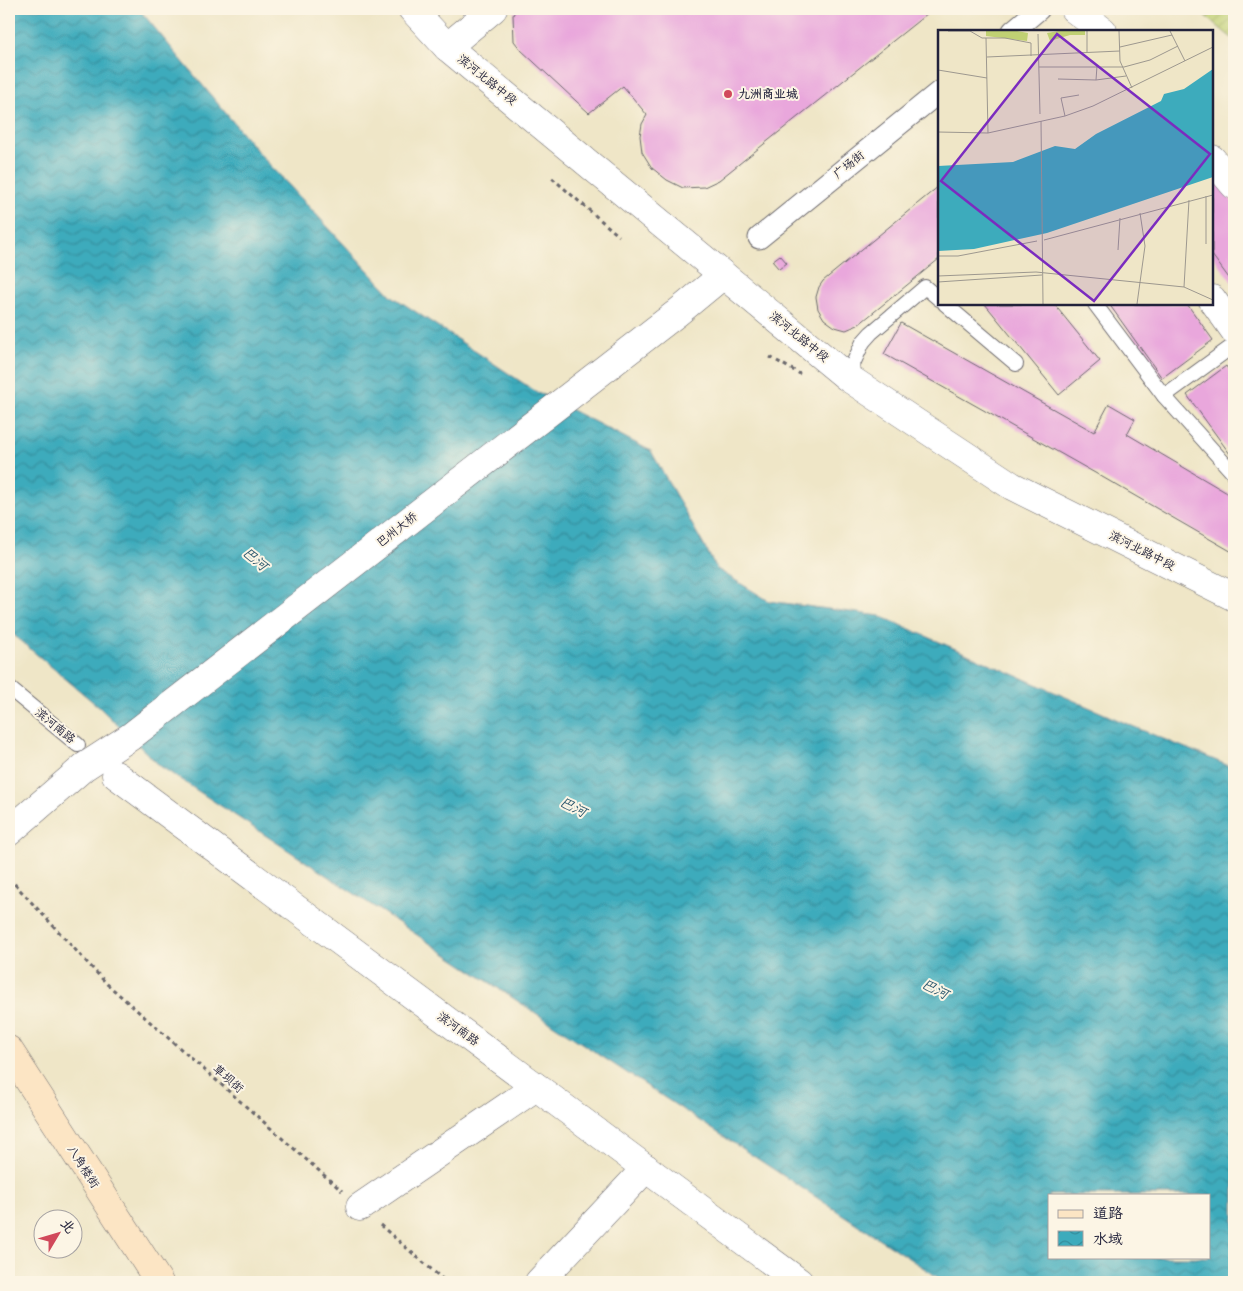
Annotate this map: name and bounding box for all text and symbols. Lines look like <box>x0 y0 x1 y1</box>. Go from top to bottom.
inset map <box>938 30 1213 305</box>
street label: 滨河北路中段 <box>454 52 520 108</box>
place label: 九洲商业城 <box>738 87 798 102</box>
marker: 九洲商业城 <box>722 88 734 100</box>
street label: 广场街 <box>830 148 868 182</box>
street label: 滨河北路中段 <box>766 309 832 365</box>
street label: 巴州大桥 <box>373 509 421 551</box>
street label: 滨河北路中段 <box>1107 528 1177 574</box>
water label: 巴河 <box>239 543 273 576</box>
street label: 滨河南路 <box>32 705 78 747</box>
water label: 巴河 <box>557 793 591 822</box>
water label: 巴河 <box>919 975 953 1004</box>
street label: 滨河南路 <box>434 1009 482 1049</box>
street label: 草坝街 <box>209 1062 247 1096</box>
street label: 八角楼街 <box>64 1143 102 1191</box>
legend <box>1048 1194 1210 1258</box>
text: 道路 <box>1093 1204 1123 1223</box>
north arrow <box>32 1208 82 1258</box>
text: 北 <box>57 1216 79 1237</box>
text: 水域 <box>1093 1230 1123 1249</box>

